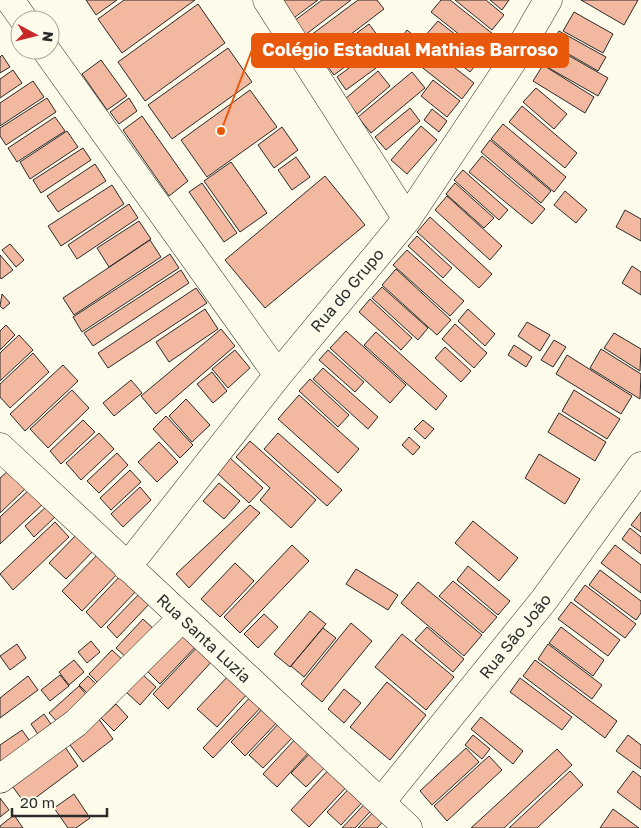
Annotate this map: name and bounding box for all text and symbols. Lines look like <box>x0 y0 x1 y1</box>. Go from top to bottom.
north arrow <box>10 10 60 60</box>
text: N <box>39 30 57 43</box>
callout: Colégio Estadual Mathias Barroso <box>252 34 568 67</box>
text: Colégio Estadual Mathias Barroso <box>262 38 558 60</box>
street label: Rua do Grupo <box>306 244 388 336</box>
street label: Rua Santa Luzia <box>153 589 255 687</box>
street label: Rua São João <box>475 590 555 682</box>
scale bar <box>12 786 108 818</box>
text: 20 m <box>20 793 55 811</box>

